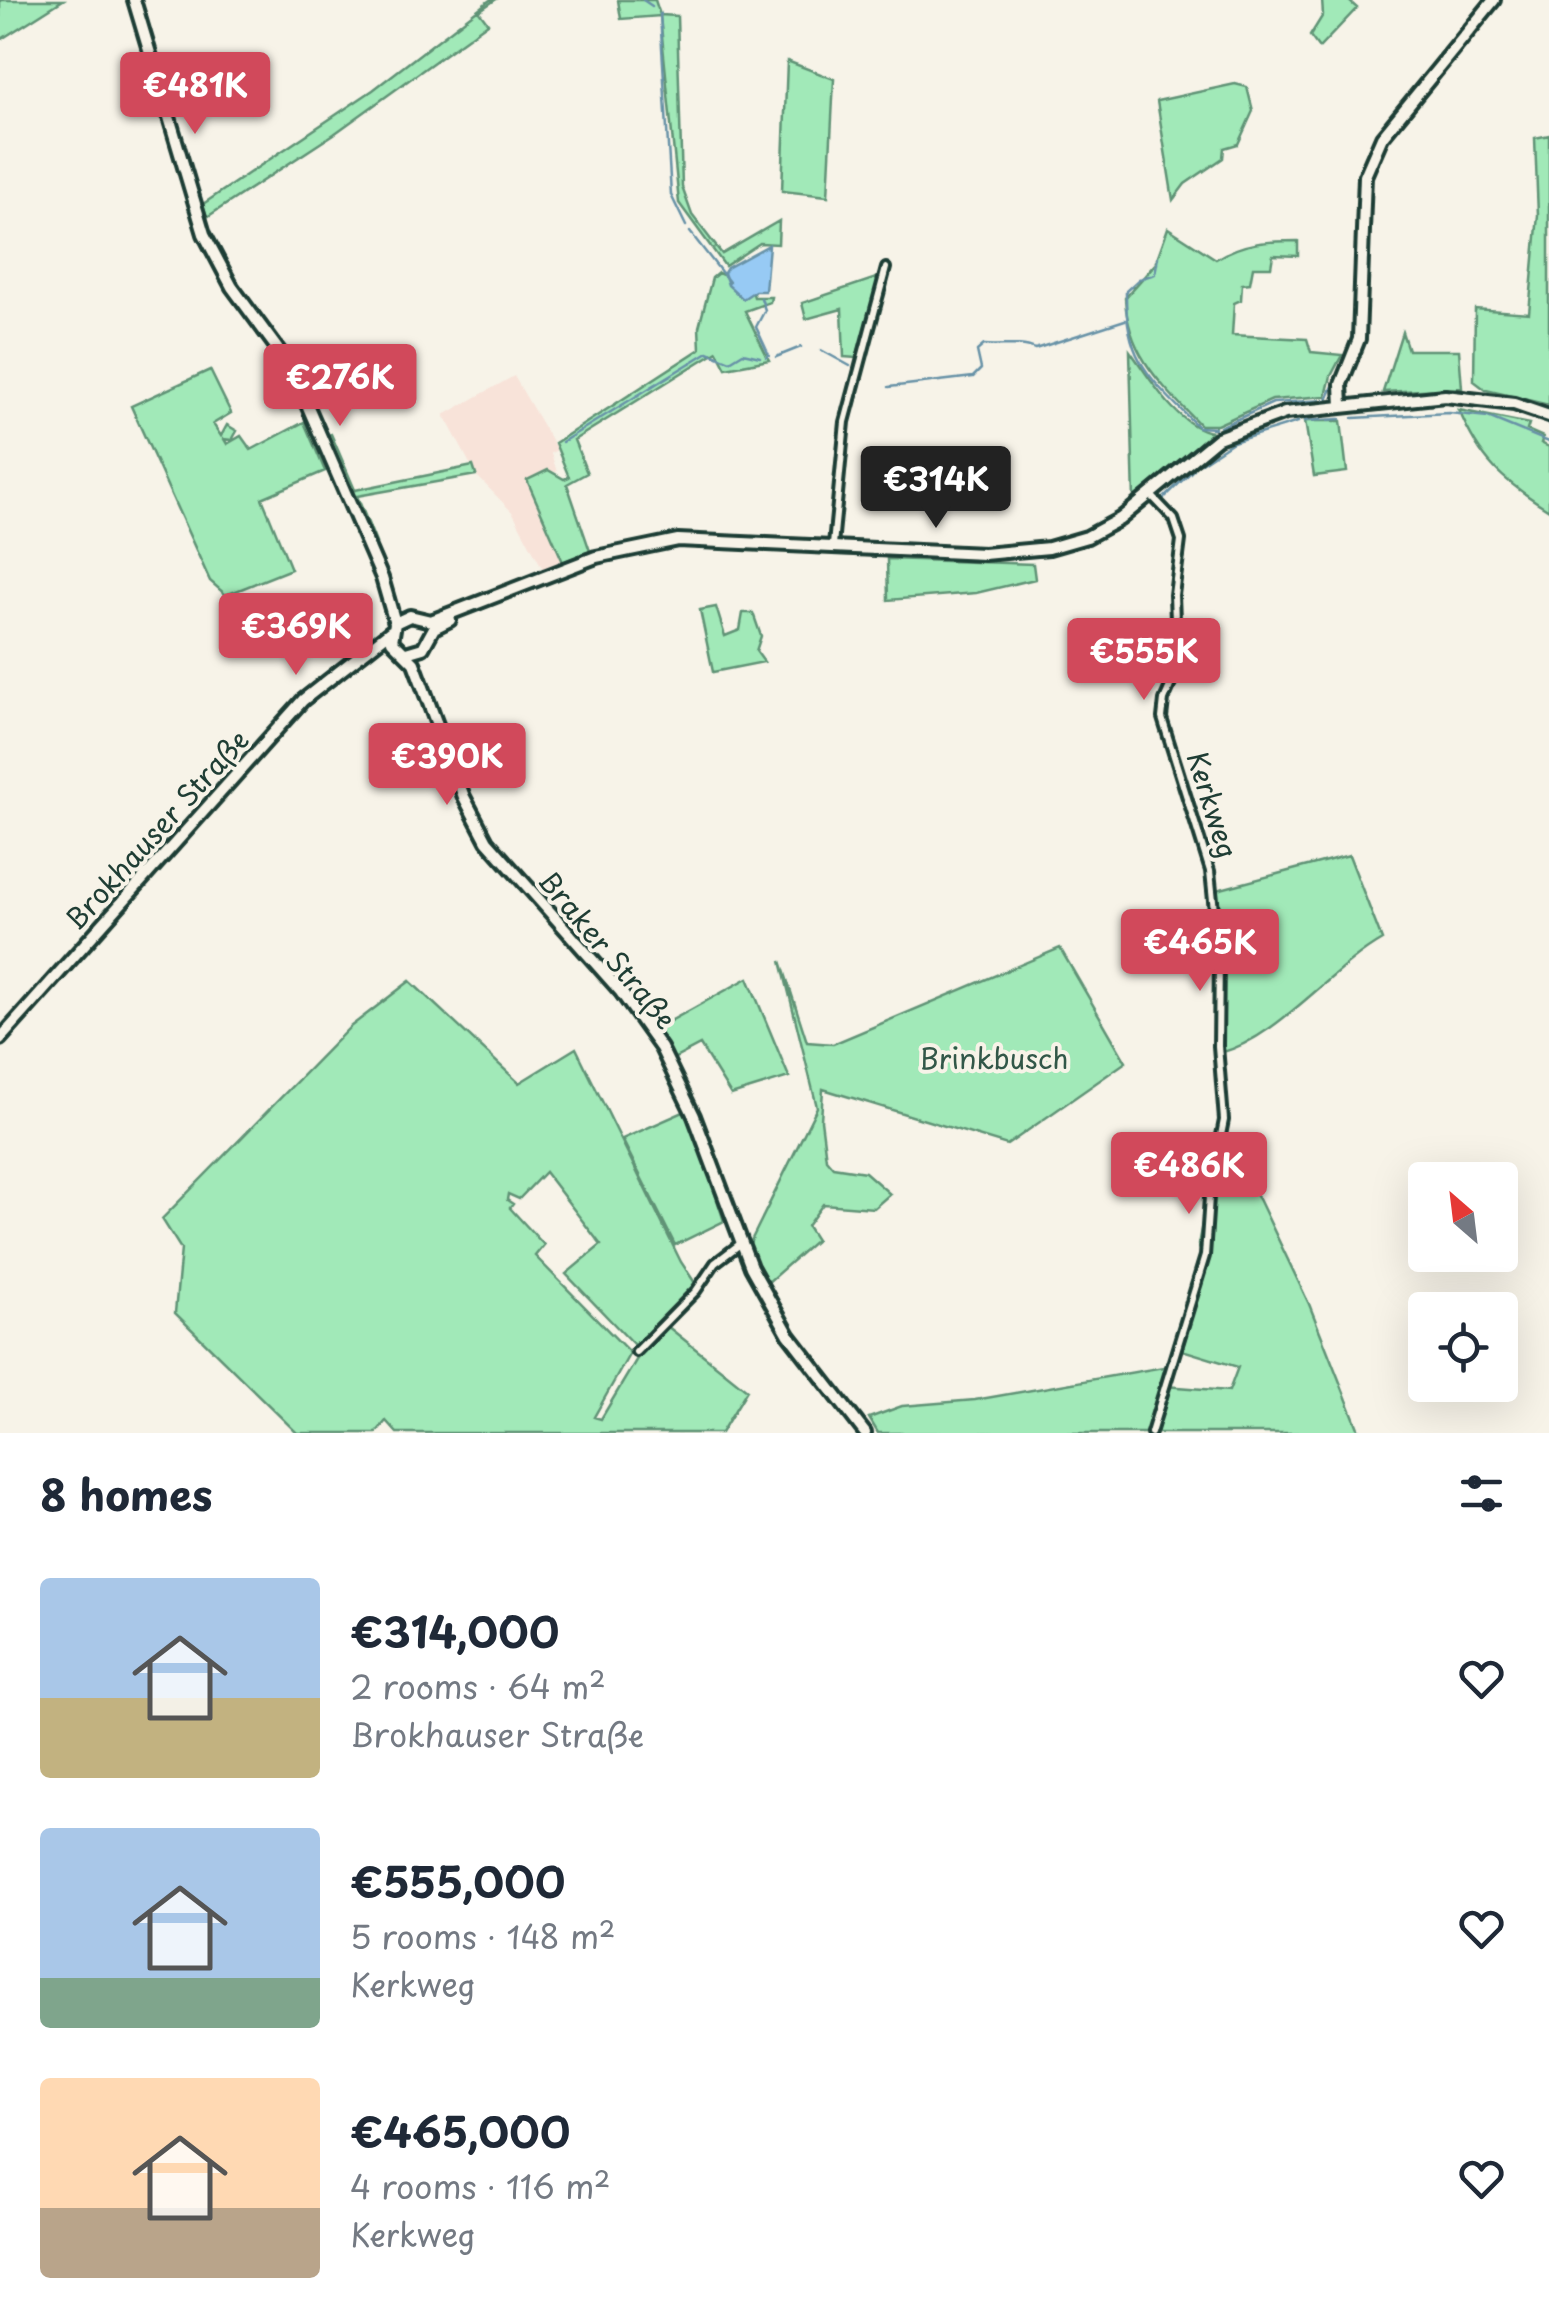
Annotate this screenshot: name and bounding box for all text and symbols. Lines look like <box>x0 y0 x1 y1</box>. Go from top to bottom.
pin: €481K <box>125 52 265 137</box>
text: €481K <box>142 60 248 108</box>
pin: €276K <box>270 344 410 429</box>
text: €276K <box>285 352 395 400</box>
pin: €314K <box>866 446 1006 531</box>
text: €314K <box>883 454 989 502</box>
pin: €369K <box>226 593 366 678</box>
text: €369K <box>241 601 351 649</box>
pin: €555K <box>1074 618 1214 703</box>
text: €555K <box>1089 626 1199 674</box>
street label: Brokhauser Straße <box>54 719 258 939</box>
pin: €390K <box>377 723 517 808</box>
text: €390K <box>391 731 503 779</box>
street label: Kerkweg <box>1177 746 1250 864</box>
street label: Braker Straße <box>529 860 688 1038</box>
pin: €465K <box>1130 909 1270 994</box>
text: €465K <box>1143 917 1257 965</box>
park label: Brinkbusch <box>919 1036 1069 1079</box>
pin: €486K <box>1119 1132 1259 1217</box>
text: €486K <box>1133 1140 1245 1188</box>
north arrow <box>1408 1162 1518 1272</box>
map controls <box>1408 1162 1518 1402</box>
button: locate <box>1408 1292 1518 1402</box>
text: 8 homes <box>40 1462 213 1525</box>
icon: filters <box>1454 1466 1509 1521</box>
text: €314,000 <box>350 1599 559 1662</box>
icon: home <box>120 1618 240 1738</box>
icon: heart <box>1454 1651 1509 1706</box>
text: 2 rooms · 64 m² <box>350 1662 606 1710</box>
text: Brokhauser Straße <box>350 1710 644 1758</box>
text: €555,000 <box>350 1849 565 1912</box>
icon: home <box>120 1868 240 1988</box>
icon: heart <box>1454 1901 1509 1956</box>
text: 5 rooms · 148 m² <box>350 1912 615 1960</box>
text: Kerkweg <box>350 1960 476 2008</box>
text: €465,000 <box>350 2099 570 2162</box>
icon: home <box>120 2118 240 2238</box>
icon: heart <box>1454 2151 1509 2206</box>
text: 4 rooms · 116 m² <box>350 2162 611 2210</box>
text: Kerkweg <box>350 2210 476 2258</box>

